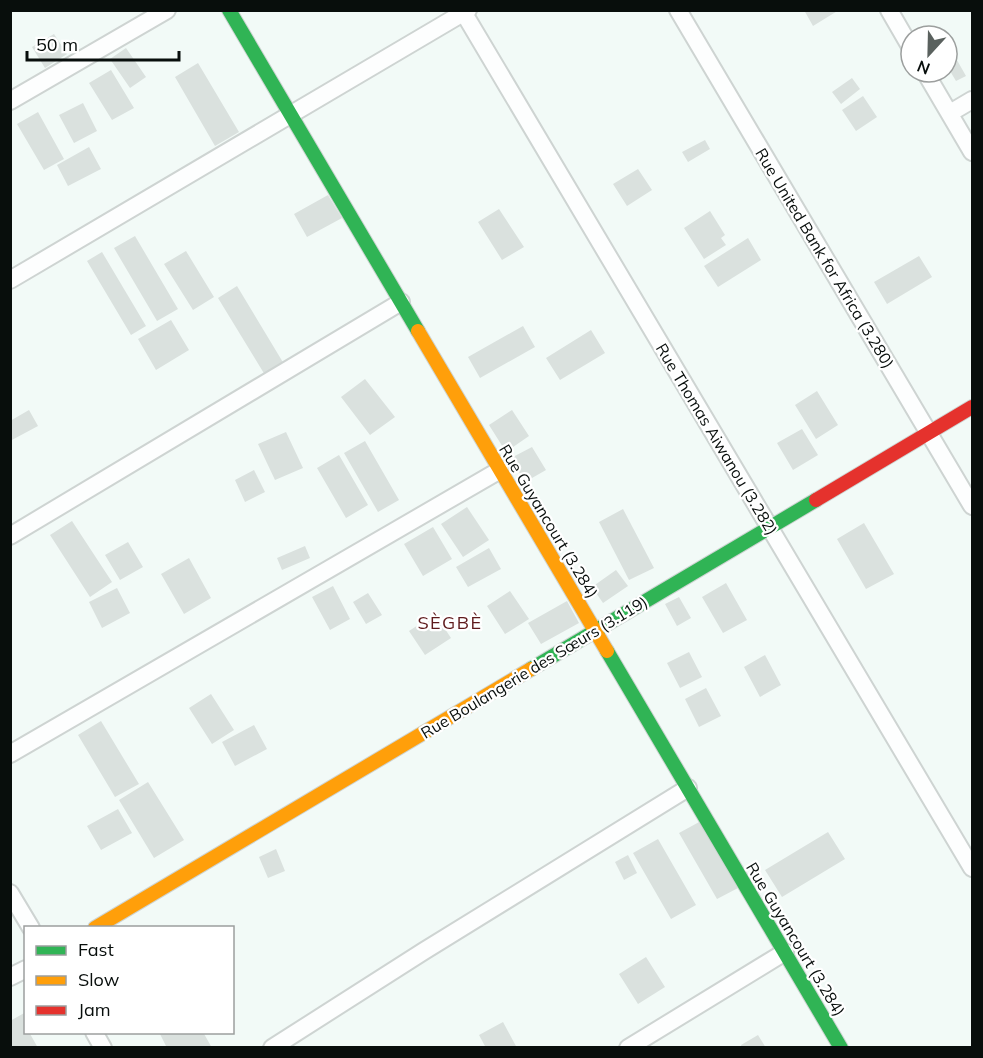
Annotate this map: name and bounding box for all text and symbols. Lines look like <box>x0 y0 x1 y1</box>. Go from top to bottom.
scale bar <box>27 24 178 62</box>
north arrow <box>899 24 959 84</box>
text: 50 m <box>36 33 78 56</box>
text: N <box>914 56 933 79</box>
street label: Rue United Bank for Africa (3.280) <box>751 144 899 372</box>
street label: Rue Thomas Aiwanou (3.282) <box>652 339 782 539</box>
street label: Rue Guyancourt (3.284) <box>495 441 603 601</box>
street label: Rue Boulangerie des Sœurs (3.119) <box>417 591 651 743</box>
district label: SÈGBÈ <box>417 611 483 634</box>
street label: Rue Guyancourt (3.284) <box>742 859 850 1019</box>
legend <box>24 926 234 1034</box>
text: Fast <box>78 938 114 961</box>
text: Slow <box>78 968 120 991</box>
text: Jam <box>78 998 111 1021</box>

